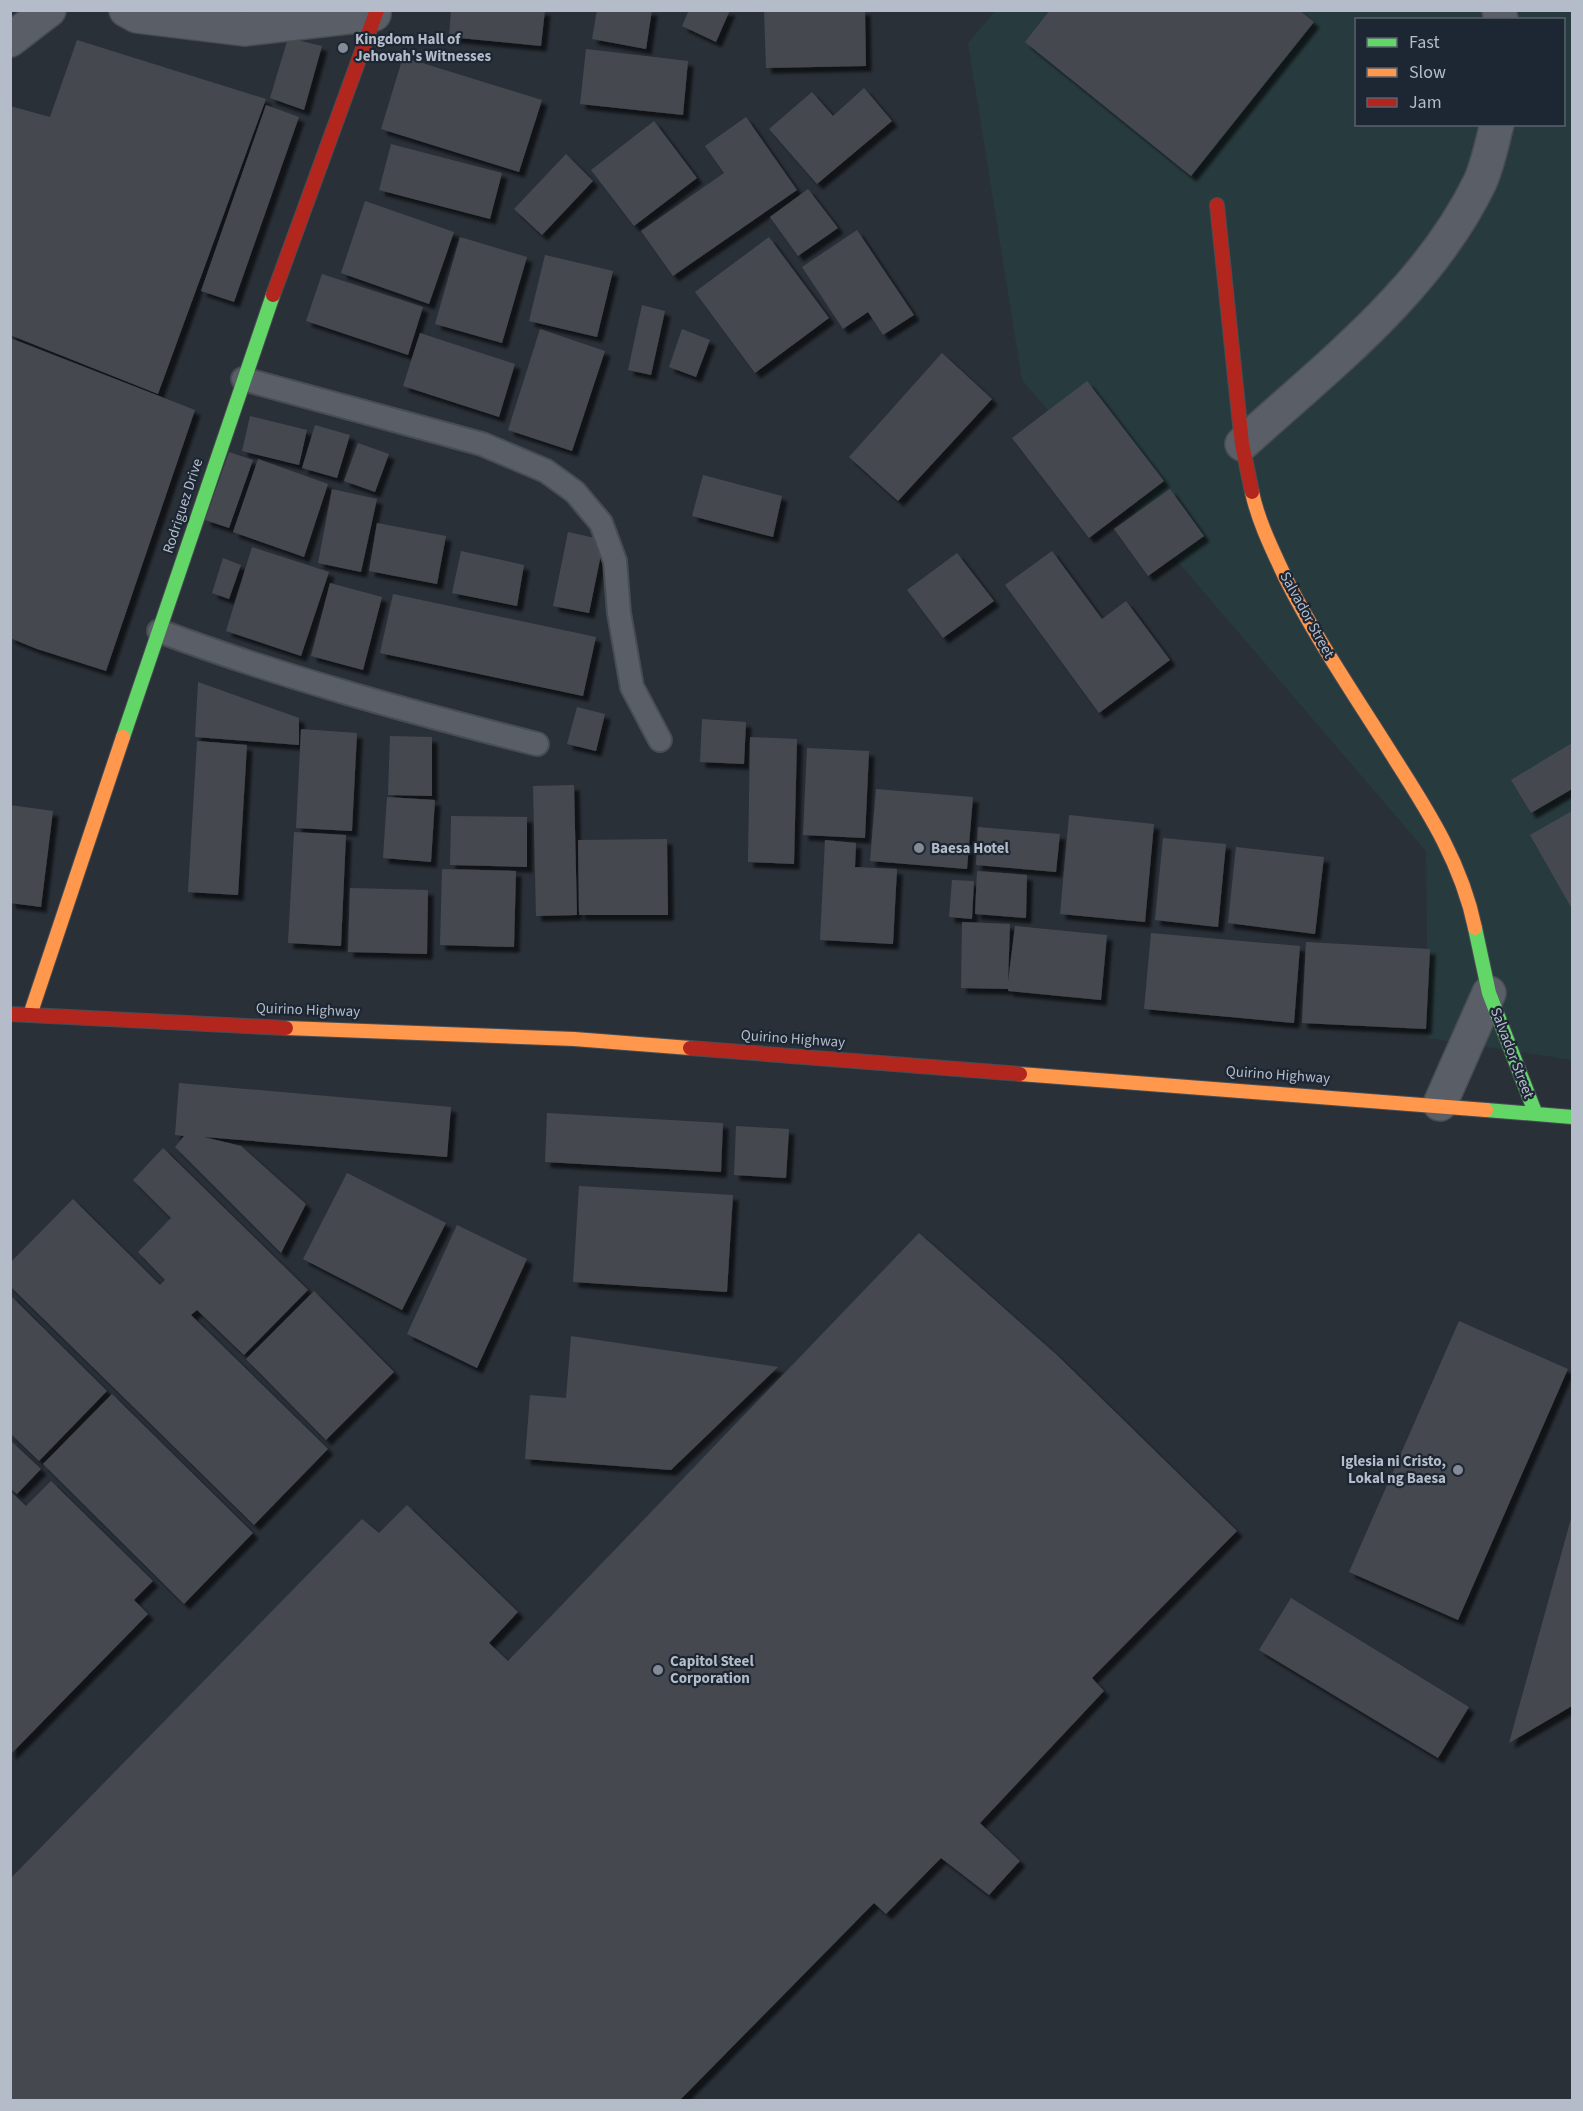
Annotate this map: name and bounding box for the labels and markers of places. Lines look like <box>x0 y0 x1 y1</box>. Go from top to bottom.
place label: Kingdom Hall of Jehovah's Witnesses <box>355 29 492 67</box>
marker: Kingdom Hall of Jehovah's Witnesses <box>336 41 350 55</box>
place label: Baesa Hotel <box>931 838 1010 859</box>
marker: Baesa Hotel <box>912 841 926 855</box>
place label: Iglesia ni Cristo, Lokal ng Baesa <box>1341 1451 1446 1489</box>
marker: Iglesia ni Cristo, Lokal ng Baesa <box>1451 1463 1465 1477</box>
place label: Capitol Steel Corporation <box>670 1651 754 1689</box>
marker: Capitol Steel Corporation <box>651 1663 665 1677</box>

